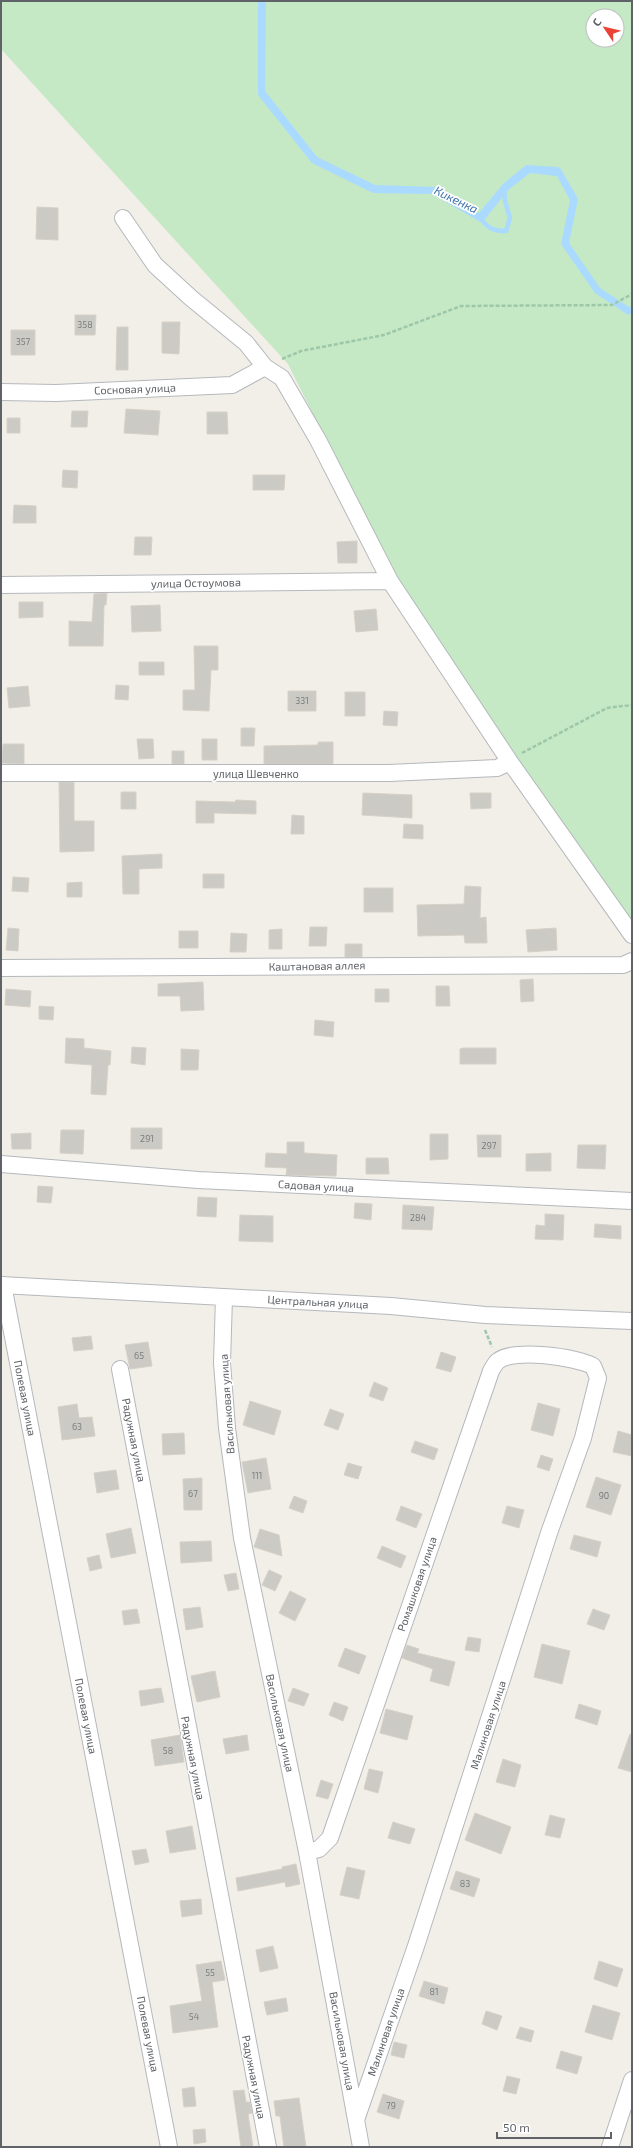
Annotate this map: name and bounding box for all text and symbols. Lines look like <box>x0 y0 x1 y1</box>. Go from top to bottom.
north arrow <box>585 8 625 48</box>
text: С <box>589 15 604 28</box>
water label: Кикенка <box>432 183 481 216</box>
house number: 358 <box>77 319 93 330</box>
house number: 357 <box>16 336 31 347</box>
street label: Сосновая улица <box>94 381 176 397</box>
street label: улица Остоумова <box>151 575 241 591</box>
house number: 331 <box>295 695 309 706</box>
street label: улица Шевченко <box>213 767 299 781</box>
street label: Каштановая аллея <box>269 958 365 973</box>
house number: 291 <box>140 1133 154 1144</box>
house number: 297 <box>482 1140 497 1151</box>
street label: Садовая улица <box>278 1177 354 1195</box>
house number: 284 <box>410 1212 426 1223</box>
street label: Центральная улица <box>267 1292 369 1312</box>
house number: 65 <box>134 1350 144 1361</box>
street label: Васильковая улица <box>217 1354 237 1454</box>
street label: Полевая улица <box>11 1359 39 1437</box>
street label: Радужная улица <box>119 1397 149 1483</box>
house number: 63 <box>72 1421 82 1432</box>
house number: 111 <box>252 1470 262 1481</box>
house number: 67 <box>188 1488 198 1499</box>
house number: 90 <box>599 1490 609 1501</box>
street label: Ромашковая улица <box>394 1535 440 1633</box>
street label: Васильковая улица <box>263 1673 297 1773</box>
street label: Полевая улица <box>72 1677 100 1755</box>
street label: Малиновая улица <box>467 1679 509 1771</box>
street label: Радужная улица <box>178 1715 208 1801</box>
house number: 58 <box>163 1745 173 1756</box>
house number: 83 <box>460 1878 470 1889</box>
house number: 55 <box>205 1967 215 1978</box>
street label: Малиновая улица <box>364 1986 408 2078</box>
house number: 81 <box>429 1986 439 1997</box>
street label: Васильковая улица <box>326 1991 358 2091</box>
street label: Полевая улица <box>134 1995 162 2073</box>
house number: 54 <box>189 2011 200 2022</box>
street label: Радужная улица <box>239 2034 269 2120</box>
house number: 79 <box>386 2100 396 2111</box>
scale bar <box>497 2114 611 2140</box>
text: 50 m <box>503 2120 530 2134</box>

